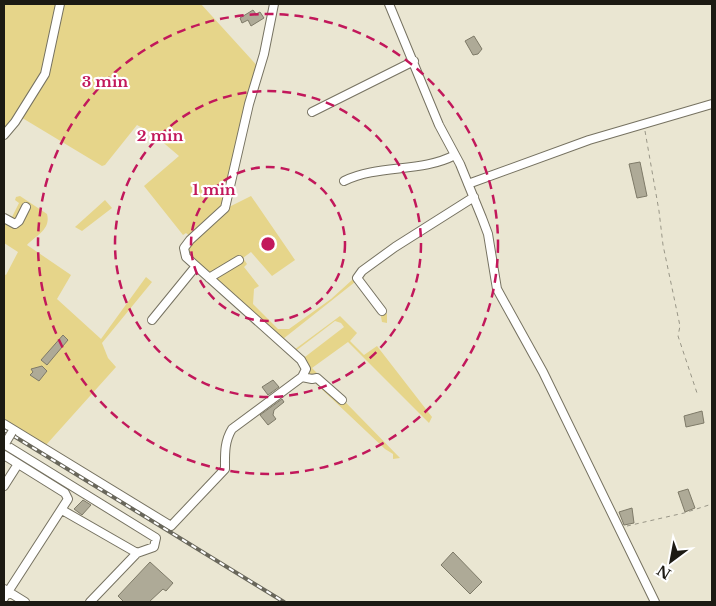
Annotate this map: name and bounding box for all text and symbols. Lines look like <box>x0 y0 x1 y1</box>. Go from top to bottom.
text: 3 min <box>82 72 128 91</box>
text: 2 min <box>137 126 183 145</box>
text: 1 min <box>192 180 236 199</box>
centre of rings <box>259 235 277 253</box>
north arrow <box>646 536 696 586</box>
text: N <box>654 561 674 583</box>

